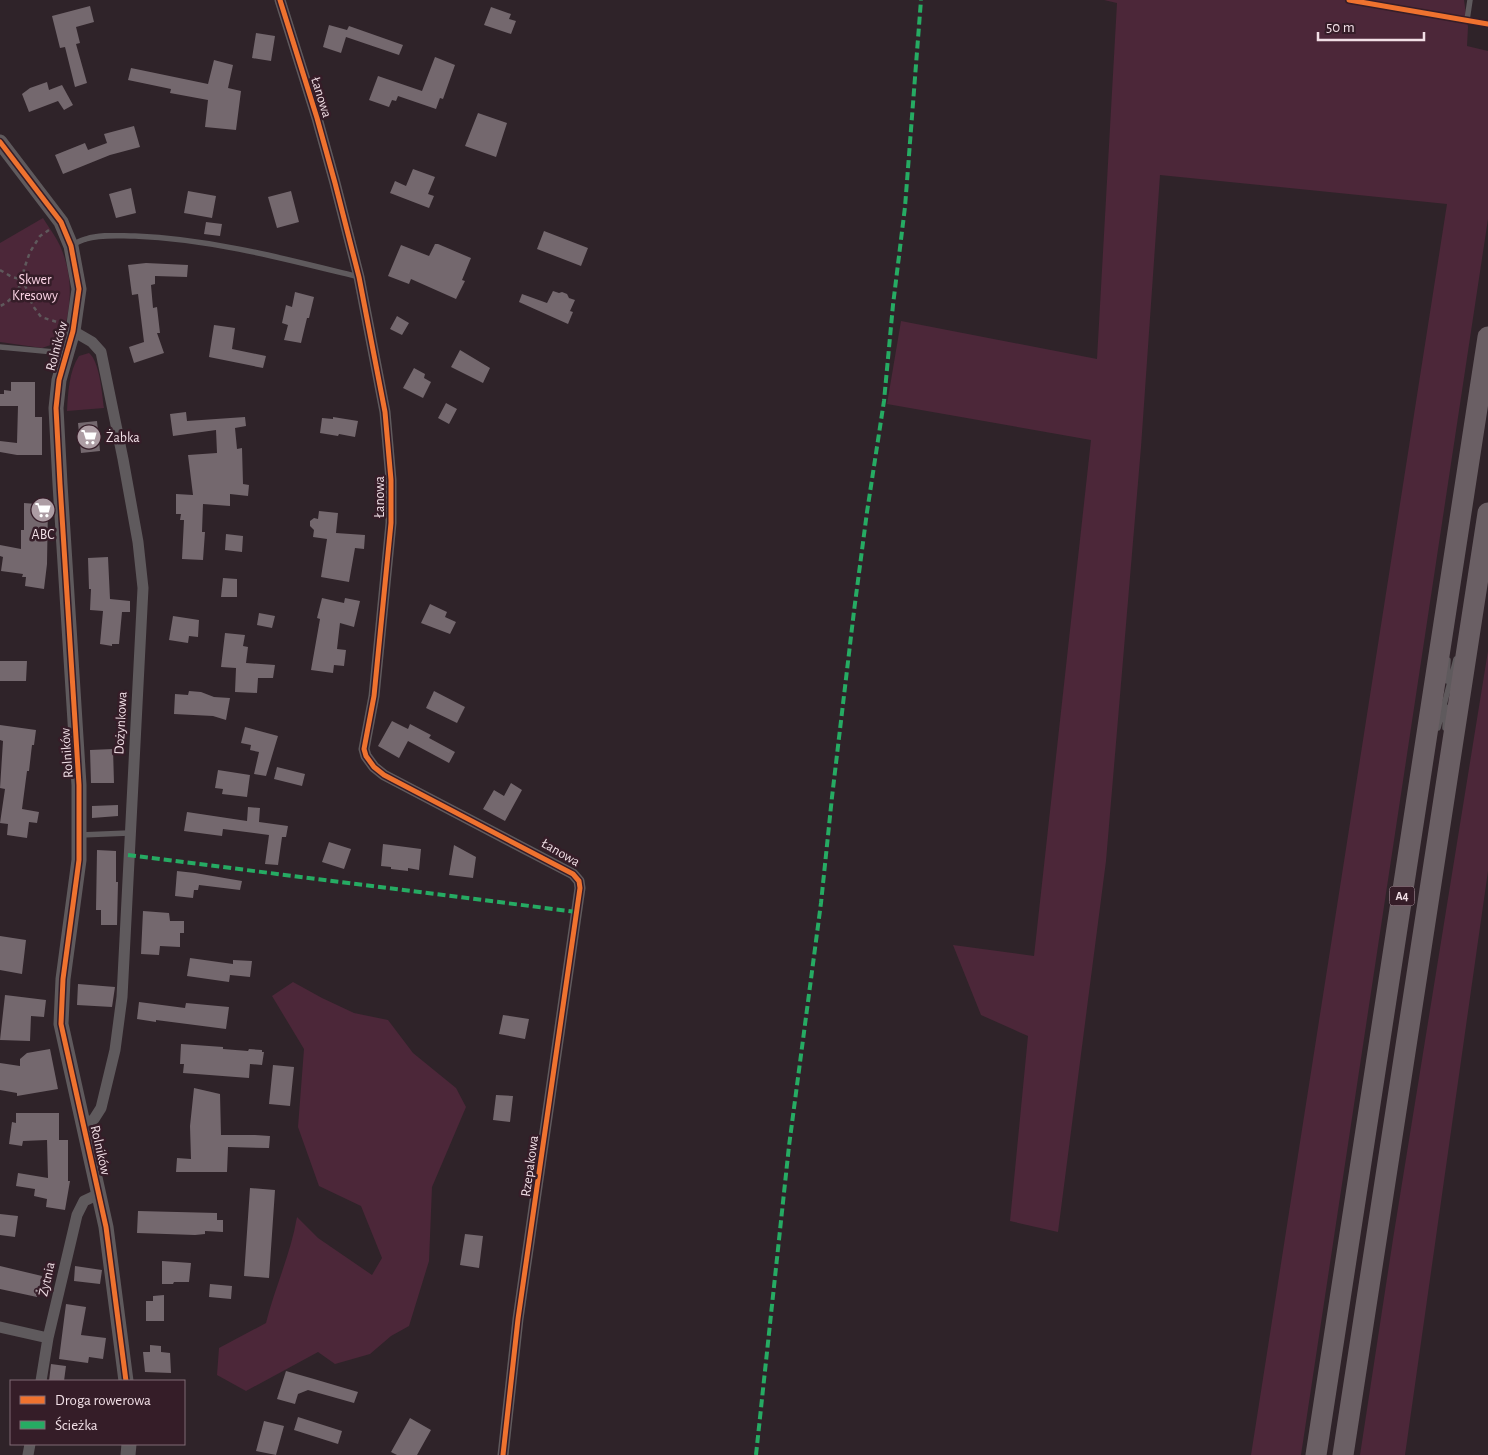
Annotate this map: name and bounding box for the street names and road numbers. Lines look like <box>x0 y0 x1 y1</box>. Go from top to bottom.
street label: Łanowa <box>308 75 334 120</box>
street label: Rolników <box>44 320 70 372</box>
street label: Łanowa <box>373 476 387 518</box>
street label: Dożynkowa <box>112 691 130 755</box>
street label: Rolników <box>58 727 76 779</box>
street label: Łanowa <box>539 836 583 870</box>
road number: A4 <box>1390 886 1414 906</box>
street label: Rolników <box>88 1124 113 1177</box>
street label: Rzepakowa <box>519 1134 541 1198</box>
street label: Żytnia <box>33 1260 58 1298</box>

